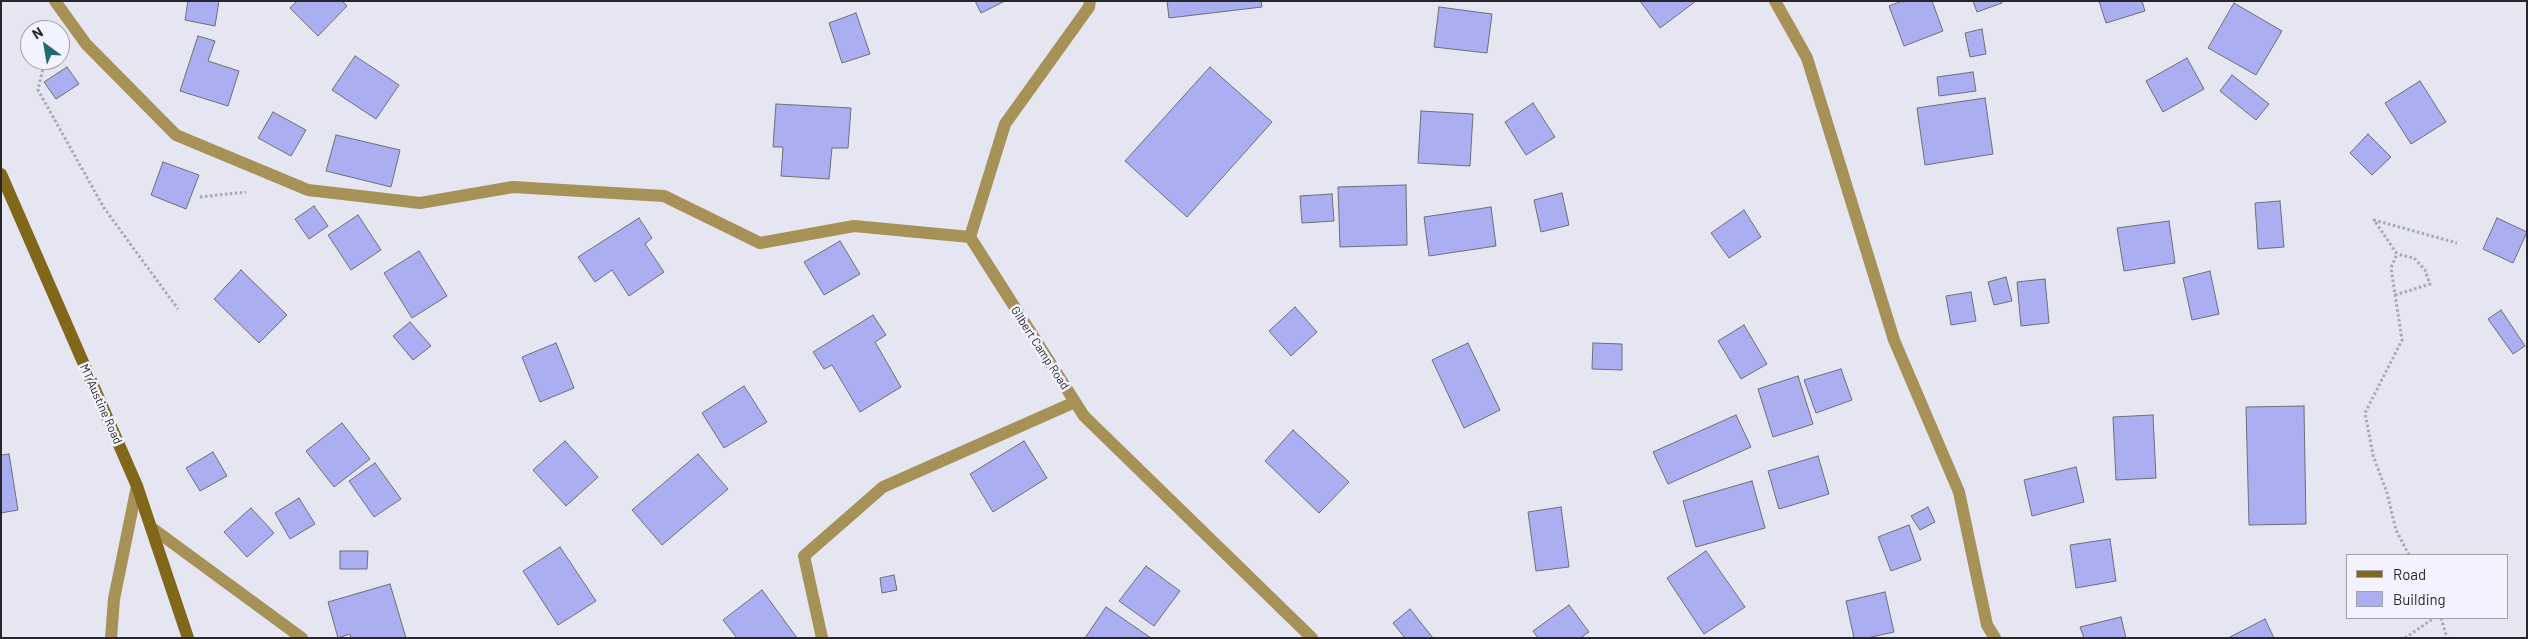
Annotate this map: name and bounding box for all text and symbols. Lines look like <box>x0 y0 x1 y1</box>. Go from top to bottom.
north arrow <box>20 20 70 70</box>
text: N <box>29 23 46 42</box>
street label: Gilbert Camp Road <box>1008 304 1072 392</box>
street label: MT Austine Road <box>77 362 125 446</box>
legend <box>2346 554 2508 619</box>
text: Road <box>2393 565 2426 583</box>
text: Building <box>2393 590 2446 608</box>

